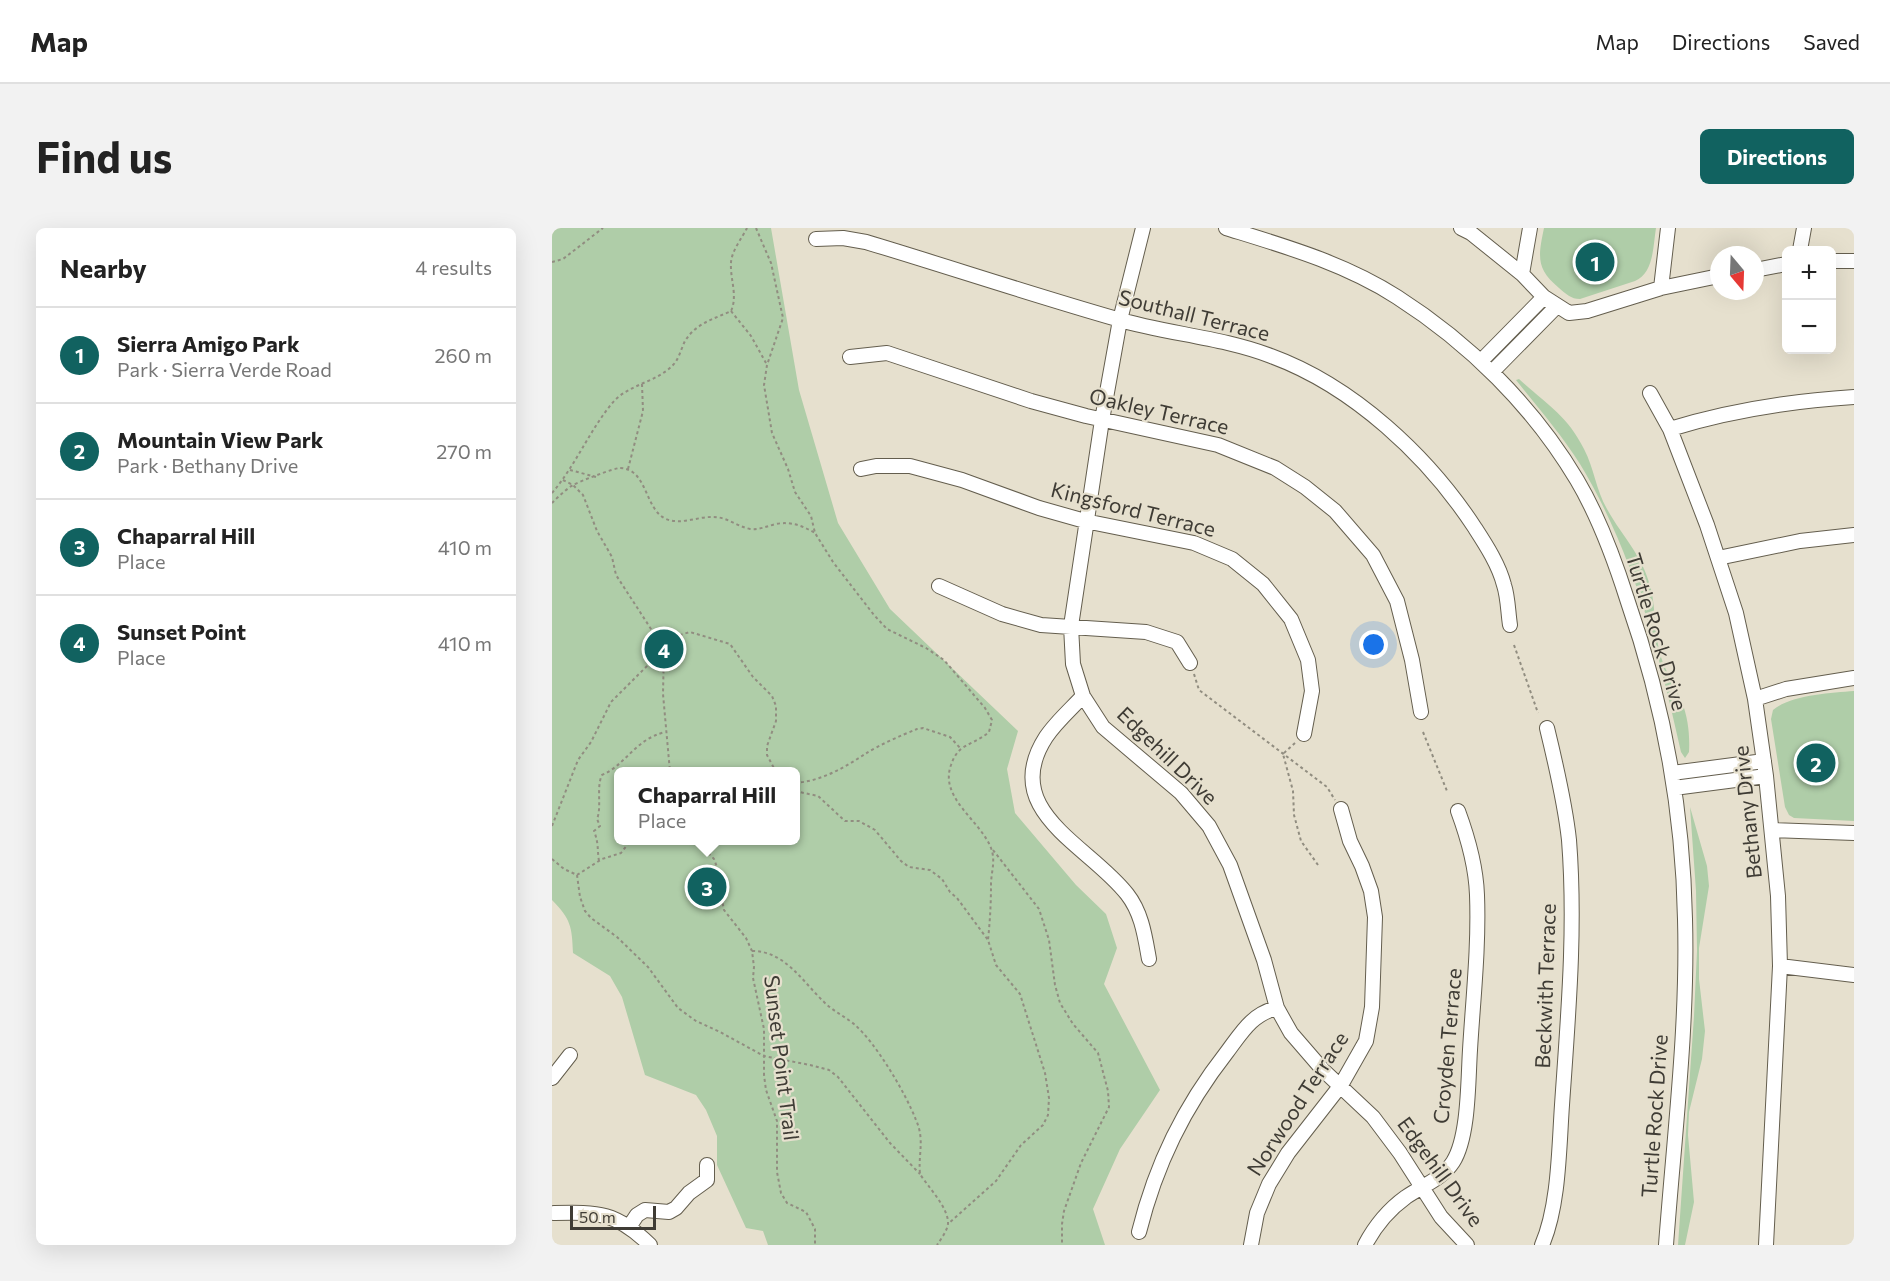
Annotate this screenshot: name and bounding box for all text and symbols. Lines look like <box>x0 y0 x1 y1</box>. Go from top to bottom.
text: Map <box>30 24 88 58</box>
text: Map <box>1596 29 1639 54</box>
text: Directions <box>1672 29 1770 54</box>
text: Saved <box>1803 29 1860 54</box>
button: Directions <box>1700 129 1854 184</box>
text: Find us <box>36 130 172 182</box>
pin: 1 <box>1576 240 1614 285</box>
north arrow <box>1710 246 1764 300</box>
map controls <box>1782 246 1836 354</box>
button: + <box>1782 246 1836 300</box>
text: Nearby <box>60 252 147 283</box>
text: 4 results <box>415 255 492 279</box>
street label: Southall Terrace <box>1116 284 1273 345</box>
button: − <box>1782 300 1836 354</box>
text: Sierra Amigo Park <box>117 330 300 357</box>
text: 1 <box>75 343 84 367</box>
text: 260 m <box>434 343 492 367</box>
text: Park · Sierra Verde Road <box>117 357 332 381</box>
street label: Oakley Terrace <box>1087 382 1232 439</box>
text: Mountain View Park <box>117 426 323 453</box>
text: 2 <box>74 439 85 463</box>
text: 270 m <box>436 439 492 463</box>
text: Park · Bethany Drive <box>117 453 298 477</box>
street label: Kingsford Terrace <box>1048 476 1218 541</box>
text: Chaparral Hill <box>117 522 255 549</box>
text: 3 <box>74 535 85 559</box>
text: 410 m <box>438 535 492 559</box>
text: Place <box>117 549 166 573</box>
street label: Turtle Rock Drive <box>1622 550 1693 713</box>
text: Sunset Point <box>117 618 246 645</box>
pin: 4 <box>644 626 684 672</box>
your location <box>1359 630 1388 659</box>
text: 4 <box>73 631 86 655</box>
text: 410 m <box>438 631 492 655</box>
text: Place <box>117 645 166 669</box>
street label: Edgehill Drive <box>1113 701 1223 809</box>
pin: 2 <box>1796 740 1836 786</box>
street label: Bethany Drive <box>1727 744 1766 880</box>
popup <box>614 767 800 845</box>
text: Chaparral Hill <box>638 781 776 808</box>
text: Place <box>638 808 686 832</box>
pin: 3 <box>688 864 726 910</box>
street label: Beckwith Terrace <box>1529 903 1560 1069</box>
street label: Croyden Terrace <box>1427 967 1466 1125</box>
street label: Sunset Point Trail <box>760 974 805 1142</box>
street label: Norwood Terrace <box>1241 1027 1353 1180</box>
street label: Turtle Rock Drive <box>1635 1034 1672 1198</box>
street label: Edgehill Drive <box>1393 1111 1489 1231</box>
scale bar <box>570 1203 656 1230</box>
text: 50 m <box>579 1207 616 1226</box>

